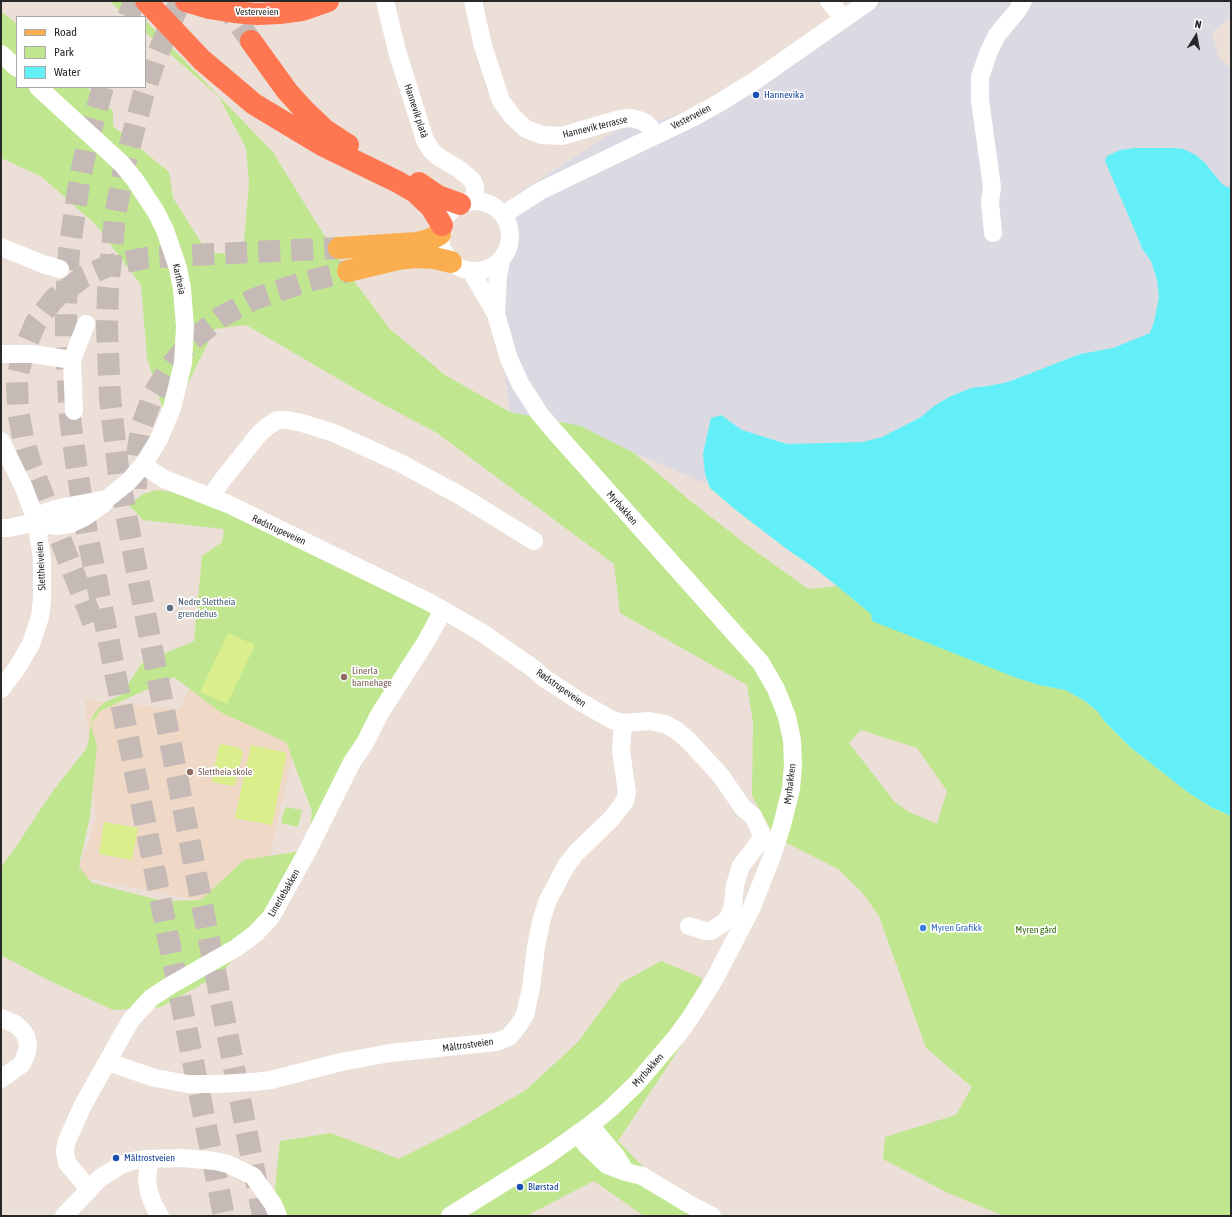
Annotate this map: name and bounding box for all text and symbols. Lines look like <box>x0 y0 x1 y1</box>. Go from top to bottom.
street label: Vesterveien <box>235 6 279 18</box>
legend <box>16 16 146 88</box>
north arrow <box>1176 16 1216 56</box>
text: N <box>1194 18 1203 31</box>
text: Road <box>54 25 77 39</box>
text: Park <box>54 45 74 59</box>
text: Water <box>54 65 80 79</box>
street label: Hannevik platå <box>402 82 430 140</box>
place label: Hannevika <box>764 89 804 101</box>
marker: Hannevika <box>751 90 761 100</box>
street label: Vesterveien <box>669 102 713 132</box>
street label: Hannevik terrasse <box>561 113 629 141</box>
street label: Kartheia <box>170 262 188 296</box>
street label: Myrbakken <box>604 489 640 527</box>
street label: Rødstrupeveien <box>250 512 308 548</box>
street label: Slettheiveien <box>34 541 48 591</box>
place label: Nedre Slettheia grendehus <box>178 596 235 620</box>
marker: Nedre Slettheia grendehus <box>165 603 175 613</box>
place label: Linerla barnehage <box>352 665 392 688</box>
street label: Rødstrupeveien <box>534 666 588 710</box>
marker: Linerla barnehage <box>339 672 349 682</box>
street label: Myrbakken <box>782 763 798 805</box>
place label: Slettheia skole <box>198 766 252 778</box>
marker: Slettheia skole <box>185 767 195 777</box>
street label: Linerlebakken <box>266 867 302 919</box>
place label: Myren Grafikk <box>931 922 982 934</box>
marker: Myren Grafikk <box>918 923 928 933</box>
park label: Myren gård <box>1016 924 1056 936</box>
street label: Måltrostveien <box>442 1035 494 1055</box>
street label: Myrbakken <box>630 1051 666 1089</box>
place label: Måltrostveien <box>124 1152 175 1164</box>
marker: Måltrostveien <box>111 1153 121 1163</box>
place label: Blørstad <box>528 1181 559 1193</box>
marker: Blørstad <box>515 1182 525 1192</box>

